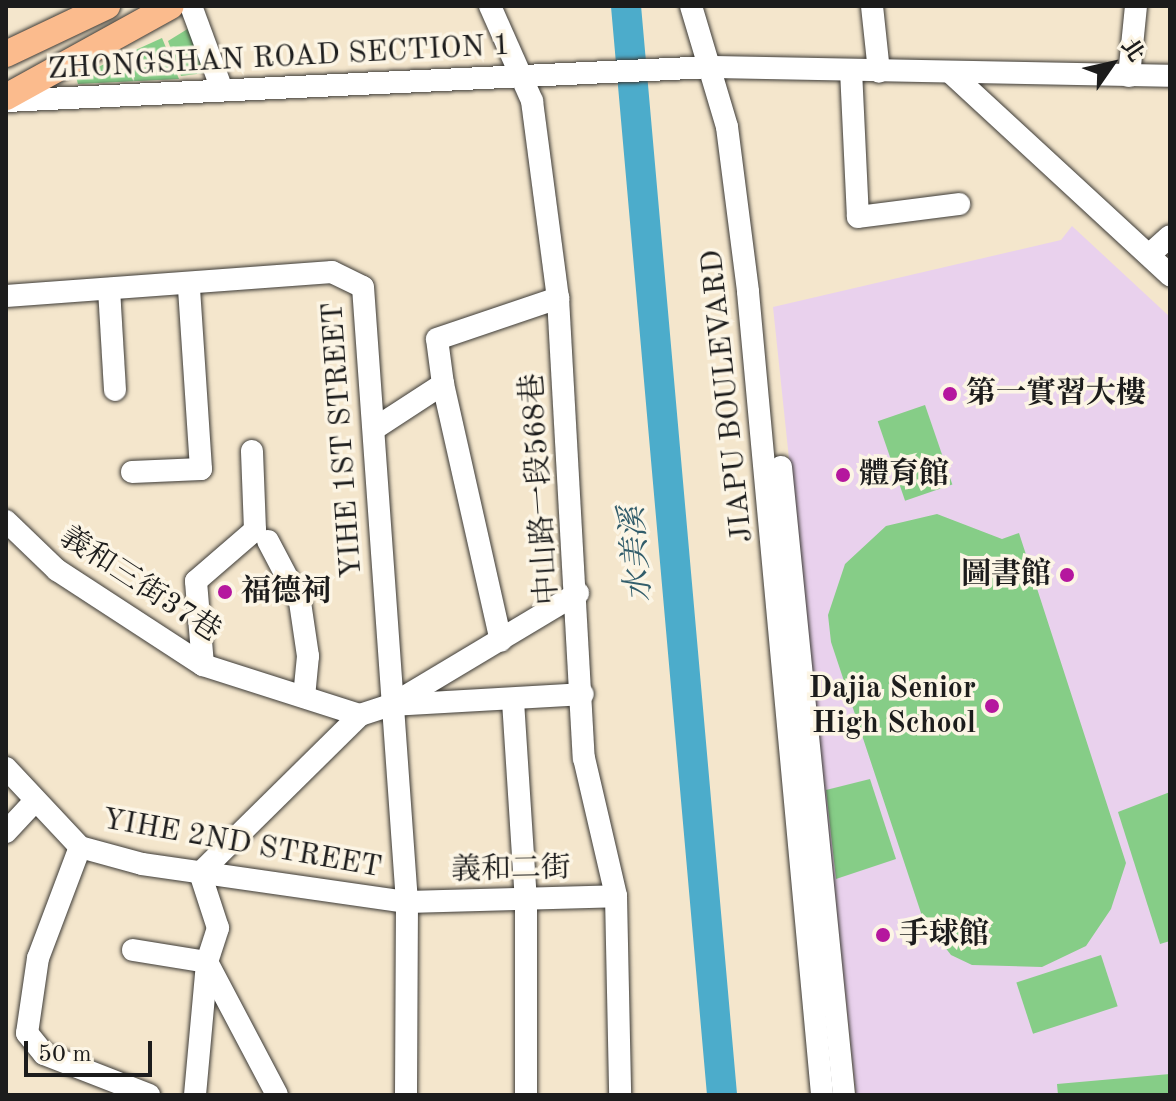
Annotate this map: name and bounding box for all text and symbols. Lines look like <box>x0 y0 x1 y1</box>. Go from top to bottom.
north arrow <box>1072 24 1152 104</box>
street label: ZHONGSHAN ROAD SECTION 1 <box>47 28 511 88</box>
text: 北 <box>1117 35 1147 66</box>
street label: JIAPU BOULEVARD <box>695 248 761 544</box>
street label: YIHE 1ST STREET <box>315 301 371 579</box>
street label: 中山路一段568巷 <box>515 372 567 606</box>
place label: 第一實習大樓 <box>966 376 1146 412</box>
marker: 第一實習大樓 <box>941 385 959 403</box>
place label: 體育館 <box>859 457 949 493</box>
marker: 體育館 <box>834 466 852 484</box>
water label: 水美溪 <box>615 505 661 603</box>
street label: 義和三街37巷 <box>53 520 227 650</box>
place label: 圖書館 <box>961 557 1051 593</box>
marker: 圖書館 <box>1058 566 1076 584</box>
place label: 福德祠 <box>241 574 331 610</box>
marker: 福德祠 <box>216 583 234 601</box>
place label: Dajia Senior High School <box>809 671 976 742</box>
marker: Dajia Senior High School <box>983 697 1001 715</box>
street label: YIHE 2ND STREET <box>100 802 384 886</box>
street label: 義和二街 <box>451 851 571 889</box>
place label: 手球館 <box>899 917 989 953</box>
marker: 手球館 <box>874 926 892 944</box>
scale bar <box>28 1025 156 1075</box>
text: 50 m <box>38 1043 92 1067</box>

